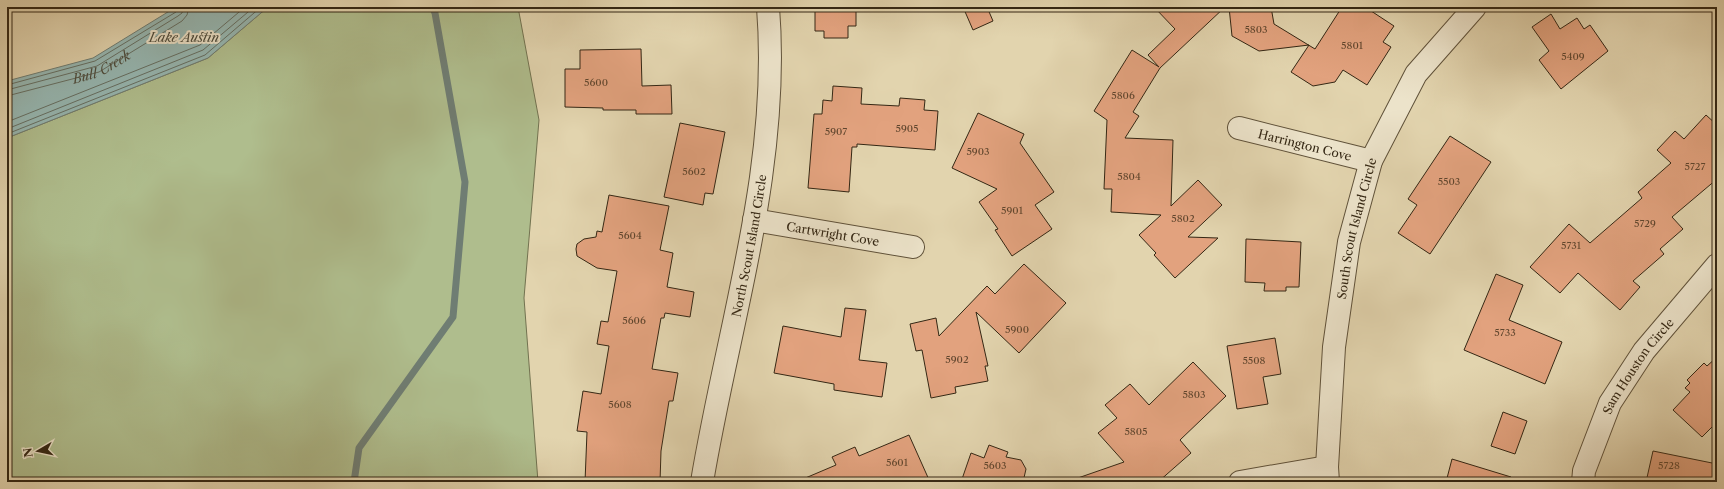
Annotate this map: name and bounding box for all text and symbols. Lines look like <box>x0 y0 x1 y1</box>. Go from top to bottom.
house number: 5803 <box>1244 23 1268 36</box>
water label: Lake Austin <box>148 29 219 45</box>
house number: 5801 <box>1341 39 1364 52</box>
water label: Bull Creek <box>70 47 133 87</box>
house number: 5409 <box>1561 50 1585 63</box>
house number: 5600 <box>584 76 608 89</box>
house number: 5806 <box>1111 89 1135 102</box>
house number: 5905 <box>895 122 919 135</box>
house number: 5907 <box>825 125 847 138</box>
street label: Harrington Cove <box>1257 126 1353 163</box>
house number: 5903 <box>966 145 990 158</box>
street label: South Scout Island Circle <box>1333 156 1379 300</box>
house number: 5727 <box>1684 160 1706 173</box>
house number: 5602 <box>682 165 706 178</box>
house number: 5804 <box>1117 170 1141 183</box>
street label: North Scout Island Circle <box>728 173 769 318</box>
house number: 5503 <box>1438 175 1460 188</box>
house number: 5901 <box>1001 204 1024 217</box>
house number: 5802 <box>1171 212 1195 225</box>
house number: 5729 <box>1634 217 1656 230</box>
street label: Cartwright Cove <box>785 218 881 249</box>
house number: 5604 <box>618 229 642 242</box>
house number: 5731 <box>1561 239 1582 252</box>
house number: 5606 <box>622 314 646 327</box>
street label: Sam Houston Circle <box>1599 314 1677 416</box>
house number: 5900 <box>1005 323 1029 336</box>
house number: 5733 <box>1494 326 1516 339</box>
house number: 5902 <box>945 353 969 366</box>
house number: 5508 <box>1242 354 1266 367</box>
house number: 5803 <box>1182 388 1206 401</box>
house number: 5608 <box>608 398 632 411</box>
house number: 5805 <box>1124 425 1148 438</box>
north arrow <box>18 431 58 471</box>
text: N <box>20 446 36 458</box>
house number: 5601 <box>886 456 909 469</box>
house number: 5603 <box>983 459 1007 472</box>
house number: 5728 <box>1658 459 1680 472</box>

